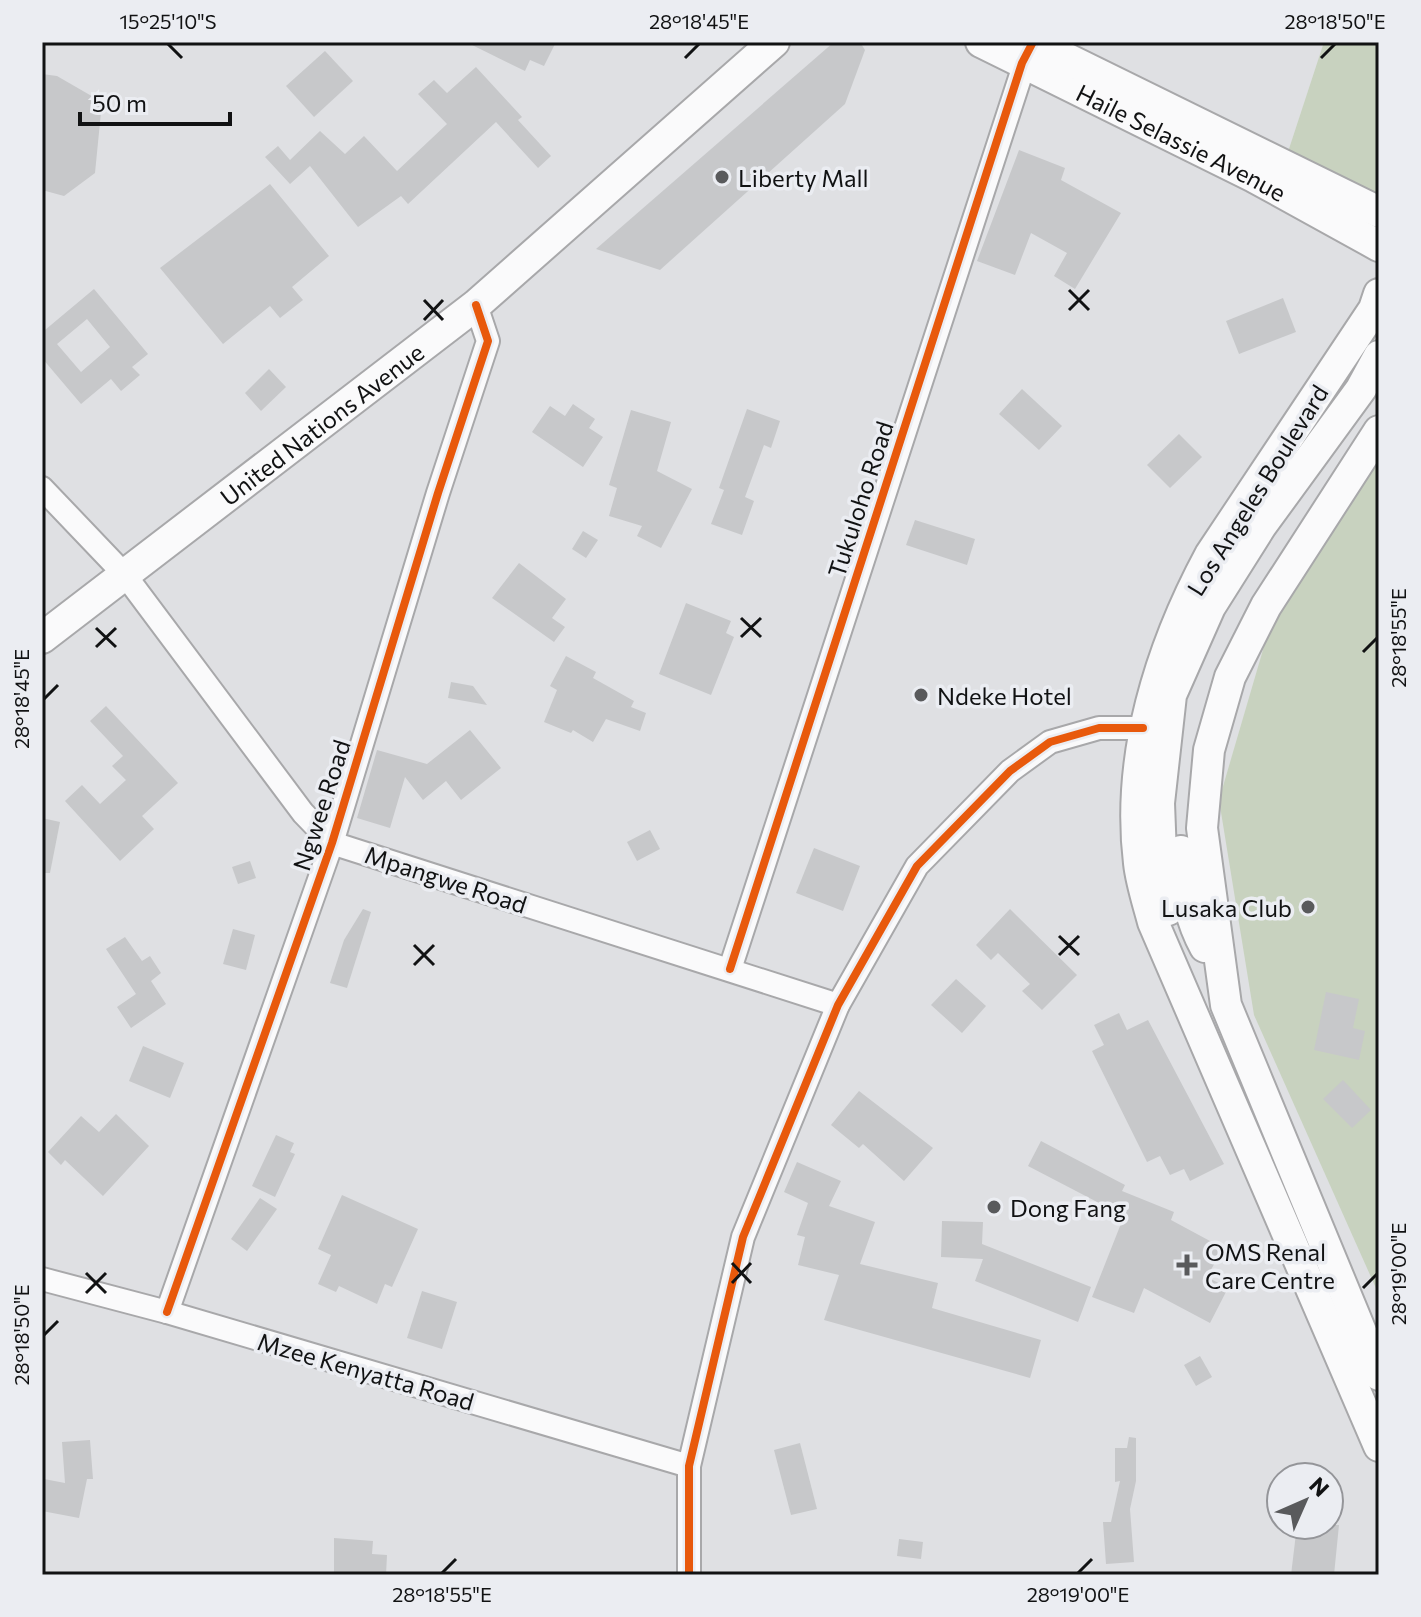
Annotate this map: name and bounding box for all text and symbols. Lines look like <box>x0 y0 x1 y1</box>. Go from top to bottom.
text: 15°25'10"S <box>120 9 216 33</box>
text: 28°18'45"E <box>649 9 749 33</box>
text: 28°18'50"E <box>1284 9 1386 33</box>
scale bar <box>80 76 230 126</box>
street label: Haile Selassie Avenue <box>1072 77 1292 207</box>
text: 50 m <box>92 88 147 117</box>
place label: Liberty Mall <box>738 163 869 192</box>
marker: Liberty Mall <box>713 168 731 186</box>
street label: United Nations Avenue <box>214 337 429 511</box>
street label: Los Angeles Boulevard <box>1180 379 1334 601</box>
street label: Tukuloho Road <box>821 417 899 581</box>
text: 28°18'55"E <box>1386 588 1410 688</box>
text: 28°18'45"E <box>9 649 33 749</box>
place label: Ndeke Hotel <box>937 681 1072 710</box>
marker: Ndeke Hotel <box>912 686 930 704</box>
street label: Ngwee Road <box>286 736 356 874</box>
street label: Mpangwe Road <box>361 839 531 919</box>
place label: Lusaka Club <box>1161 893 1292 922</box>
marker: Lusaka Club <box>1299 898 1317 916</box>
place label: Dong Fang <box>1010 1193 1126 1222</box>
marker: Dong Fang <box>985 1198 1003 1216</box>
text: 28°19'00"E <box>1386 1223 1410 1325</box>
place label: OMS Renal Care Centre <box>1205 1237 1335 1294</box>
marker: OMS Renal Care Centre <box>1176 1254 1198 1276</box>
text: 28°18'50"E <box>9 1284 33 1386</box>
street label: Mzee Kenyatta Road <box>254 1326 478 1416</box>
north arrow <box>1265 1461 1345 1541</box>
text: N <box>1304 1471 1335 1502</box>
text: 28°18'55"E <box>392 1582 492 1606</box>
text: 28°19'00"E <box>1027 1582 1129 1606</box>

